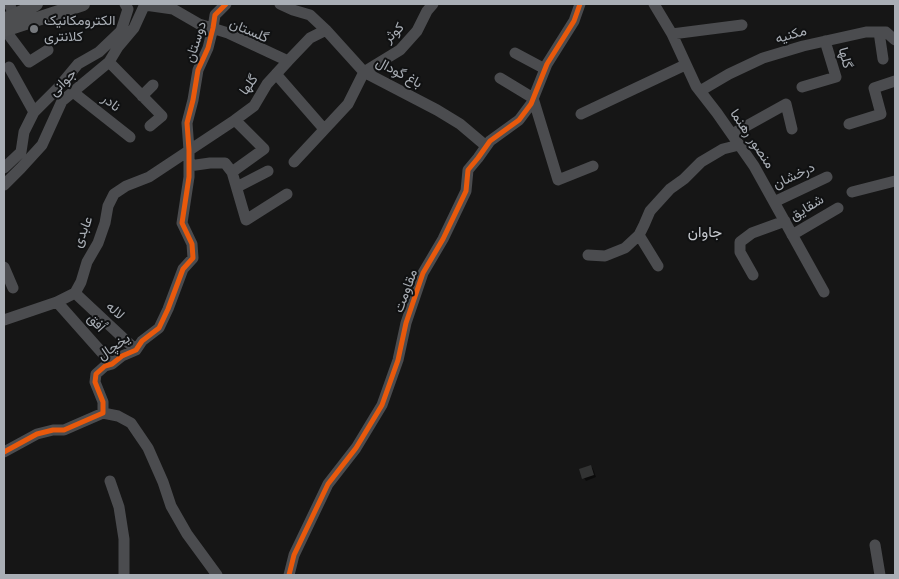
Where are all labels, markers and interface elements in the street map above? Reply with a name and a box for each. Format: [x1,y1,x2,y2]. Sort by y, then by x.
place label: الکترومکانیک کلانتری [44,13,115,46]
street label: گلستان [227,15,271,47]
street label: دوستان [181,19,211,65]
street label: کوثر [380,19,408,47]
marker: الکترومکانیک کلانتری [28,23,40,35]
street label: مکنیه [773,23,809,47]
street label: گلها [834,46,856,70]
street label: باغ گودال [373,54,425,92]
street label: جوانی [46,66,80,100]
street label: گلها [236,71,262,99]
street label: نادر [98,90,124,116]
street label: منصور رهنما [726,106,778,172]
street label: درخشان [770,159,818,193]
street label: شقایق [787,191,827,225]
street label: عابدی [69,214,97,250]
district label: جاوان [688,224,722,242]
street label: مقاومت [390,267,422,315]
street label: لاله [102,298,128,324]
street label: اُفق [83,310,109,336]
street label: یخچال [94,330,134,364]

